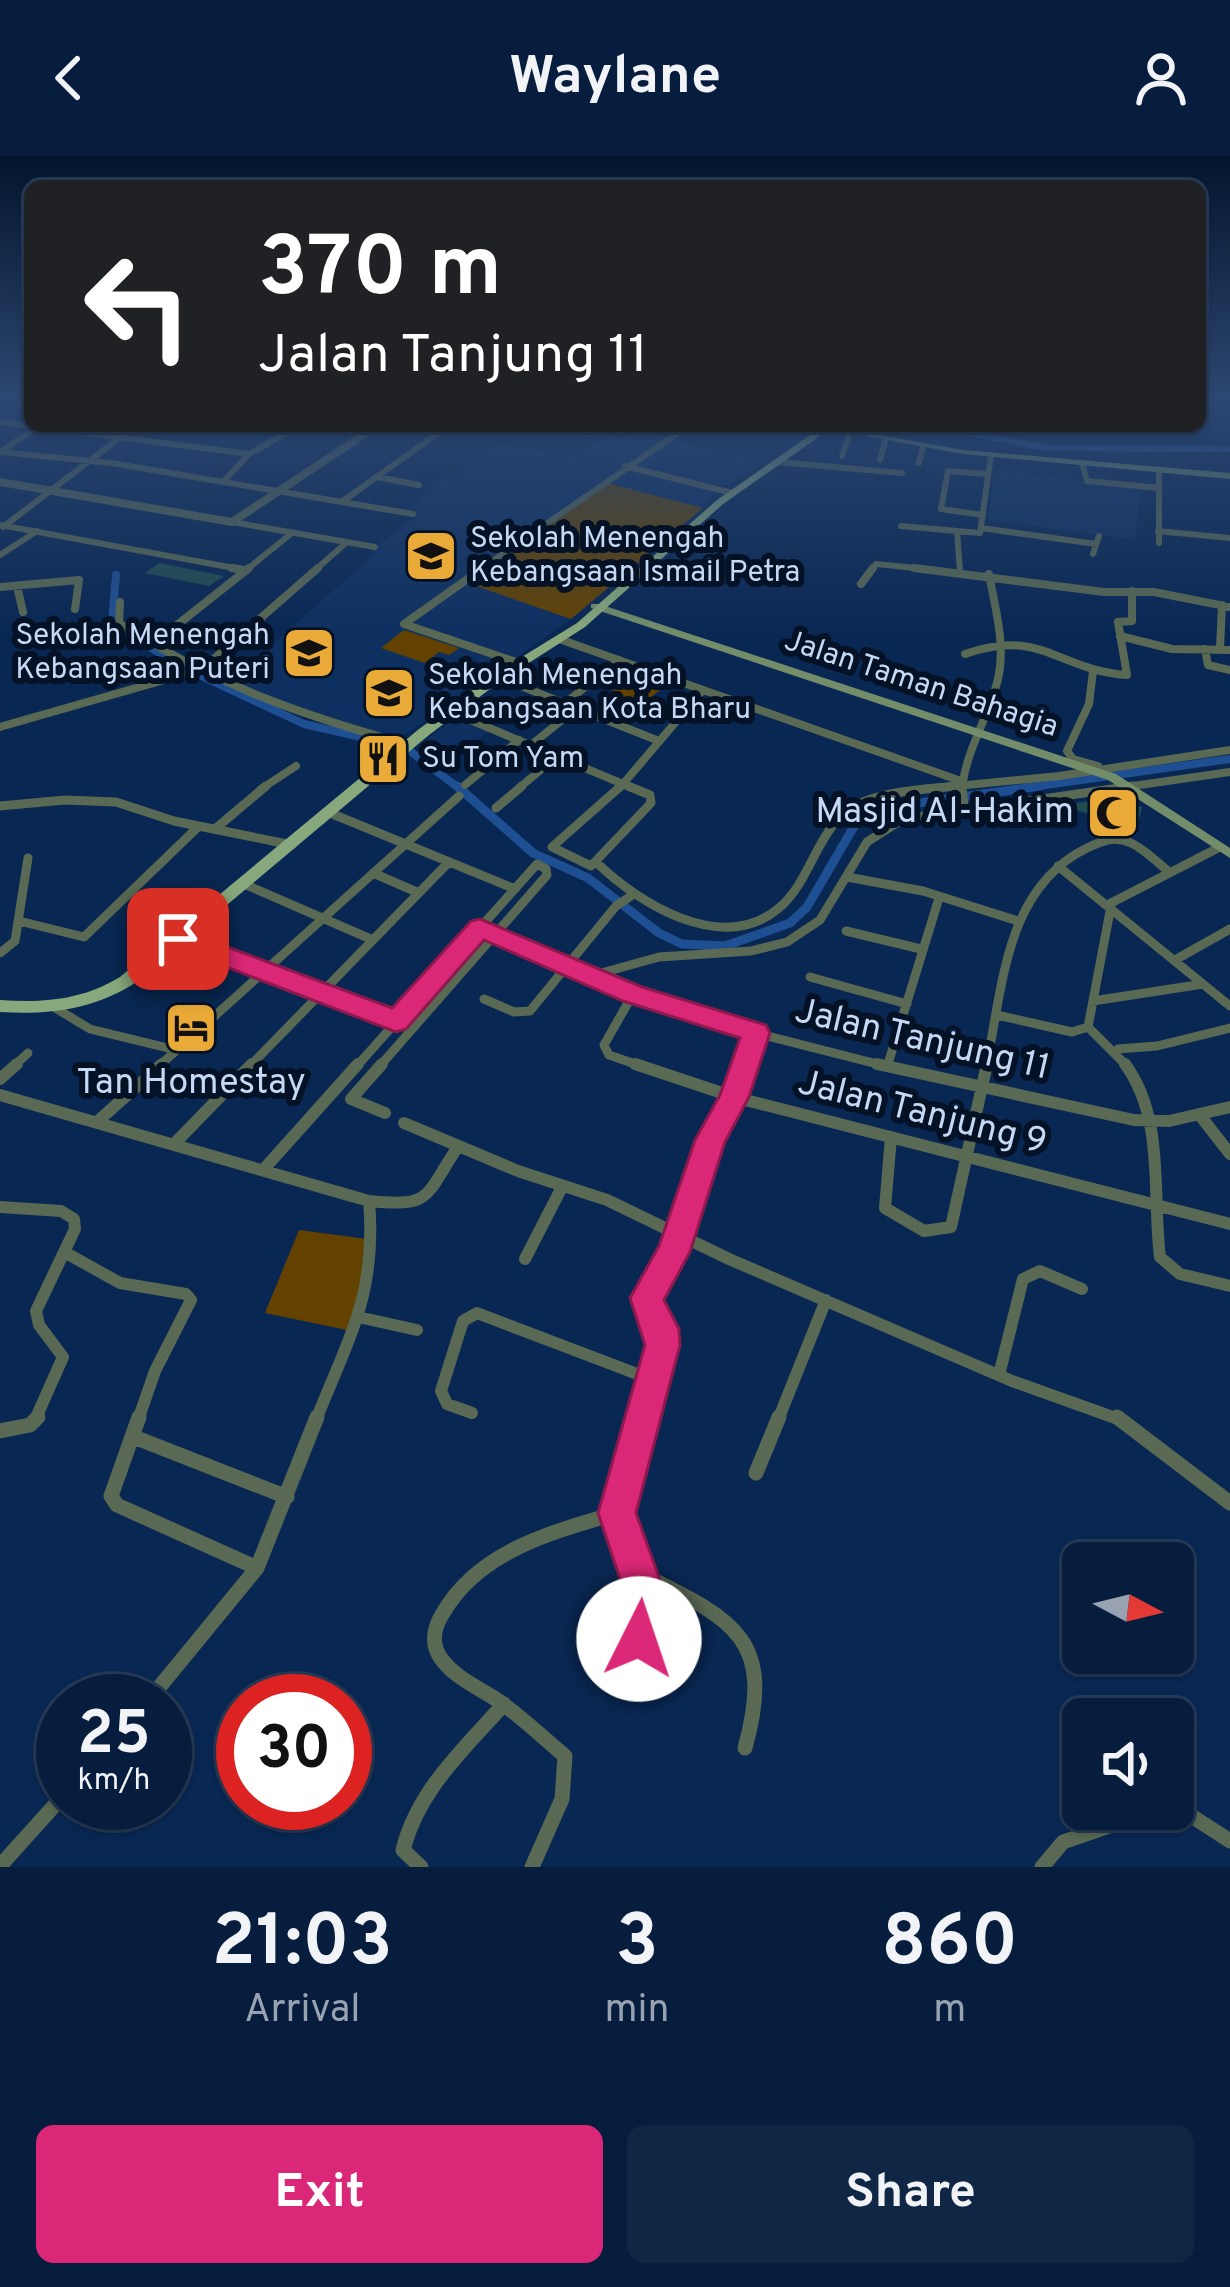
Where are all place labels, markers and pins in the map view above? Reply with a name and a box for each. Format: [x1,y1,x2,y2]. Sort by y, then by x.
place label: Sekolah Menengah Kebangsaan Ismail Petra [470,521,800,592]
school or university icon: Sekolah Menengah Kebangsaan Ismail Petra [403,528,459,584]
place label: Sekolah Menengah Kebangsaan Puteri [15,618,270,689]
school or university icon: Sekolah Menengah Kebangsaan Puteri [281,625,337,681]
place label: Sekolah Menengah Kebangsaan Kota Bharu [428,658,751,729]
school or university icon: Sekolah Menengah Kebangsaan Kota Bharu [361,665,417,721]
restaurant icon: Su Tom Yam [355,731,411,787]
place label: Su Tom Yam [422,741,584,778]
mosque icon: Masjid Al-Hakim [1085,785,1141,841]
place label: Masjid Al-Hakim [815,790,1074,836]
pin [127,888,229,990]
hotel icon: Tan Homestay [163,1000,219,1056]
place label: Tan Homestay [76,1061,306,1107]

